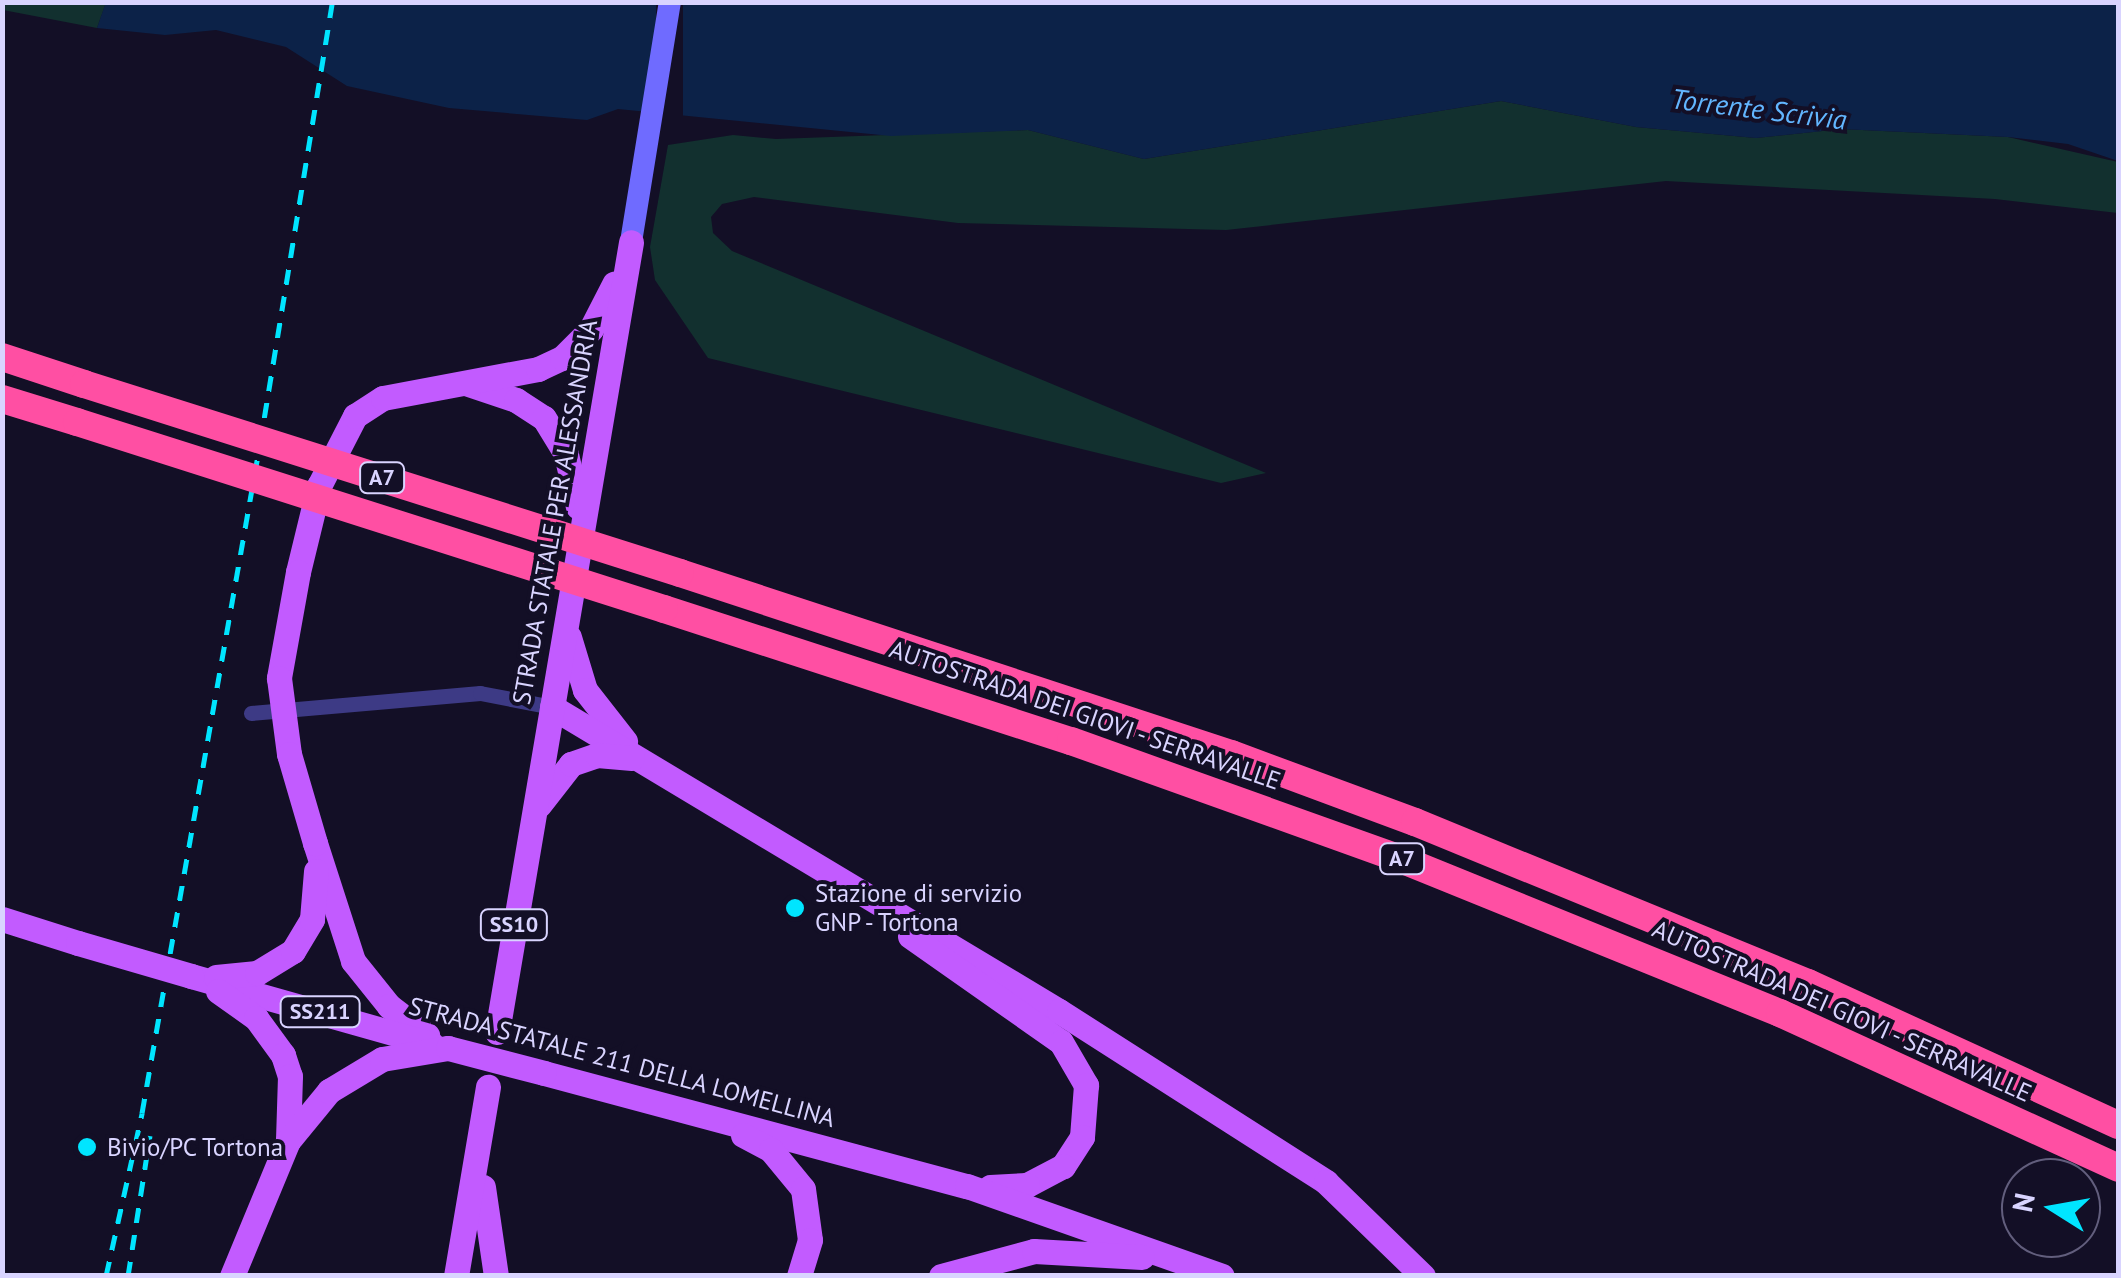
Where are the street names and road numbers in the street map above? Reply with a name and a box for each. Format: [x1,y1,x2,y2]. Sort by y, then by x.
street label: STRADA STATALE PER ALESSANDRIA [506,316,604,708]
road number: A7 [357,461,407,495]
street label: AUTOSTRADA DEI GIOVI - SERRAVALLE [883,633,1287,797]
road number: A7 [1377,842,1427,876]
road number: SS10 [479,908,549,942]
street label: AUTOSTRADA DEI GIOVI - SERRAVALLE [1646,913,2038,1109]
street label: STRADA STATALE 211 DELLA LOMELLINA [405,990,839,1134]
road number: SS211 [278,995,362,1029]

